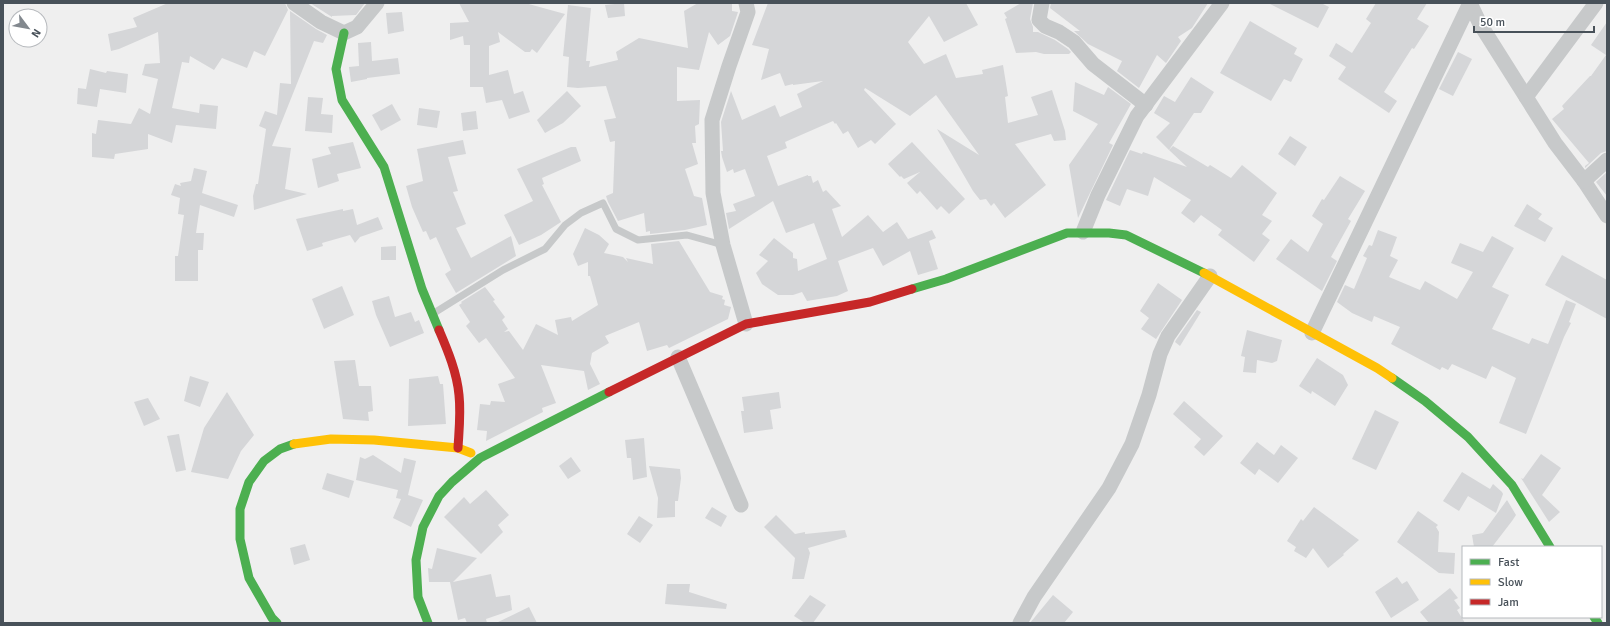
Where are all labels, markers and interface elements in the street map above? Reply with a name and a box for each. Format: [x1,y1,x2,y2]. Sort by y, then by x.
north arrow [8,8,48,48]
scale bar [1474,8,1594,34]
text: 50 m [1480,15,1505,30]
text: N [29,26,44,40]
legend [1462,546,1602,618]
text: Fast [1498,555,1519,570]
text: Slow [1498,575,1523,590]
text: Jam [1498,595,1519,610]

